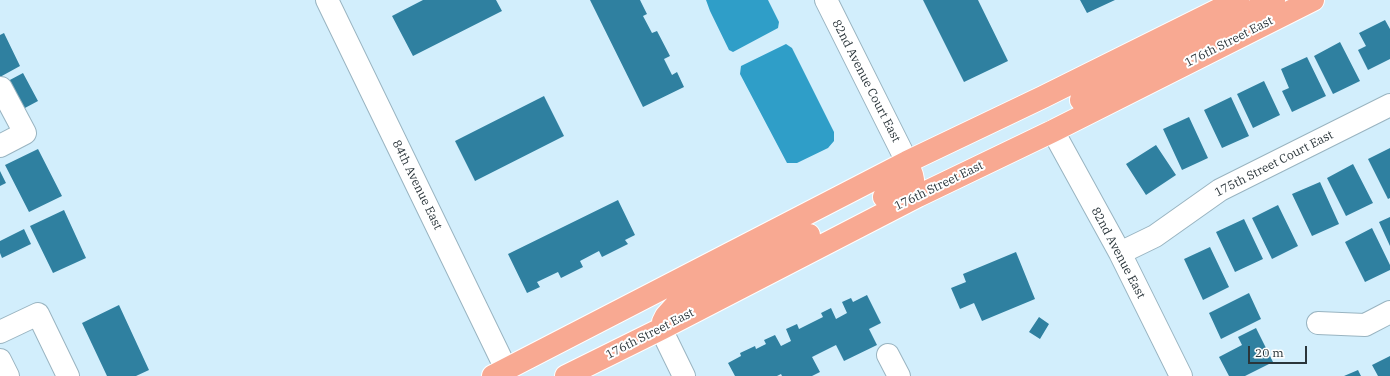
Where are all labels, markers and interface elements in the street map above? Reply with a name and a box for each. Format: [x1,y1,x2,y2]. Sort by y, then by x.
street label: 176th Street East [1183,14,1275,70]
street label: 82nd Avenue Court East [829,17,903,145]
street label: 175th Street Court East [1212,128,1336,200]
street label: 84th Avenue East [389,138,445,232]
street label: 176th Street East [892,158,986,214]
street label: 82nd Avenue East [1088,205,1148,301]
street label: 176th Street East [604,306,696,362]
scale bar [1250,338,1309,364]
text: 20 m [1255,345,1284,360]

